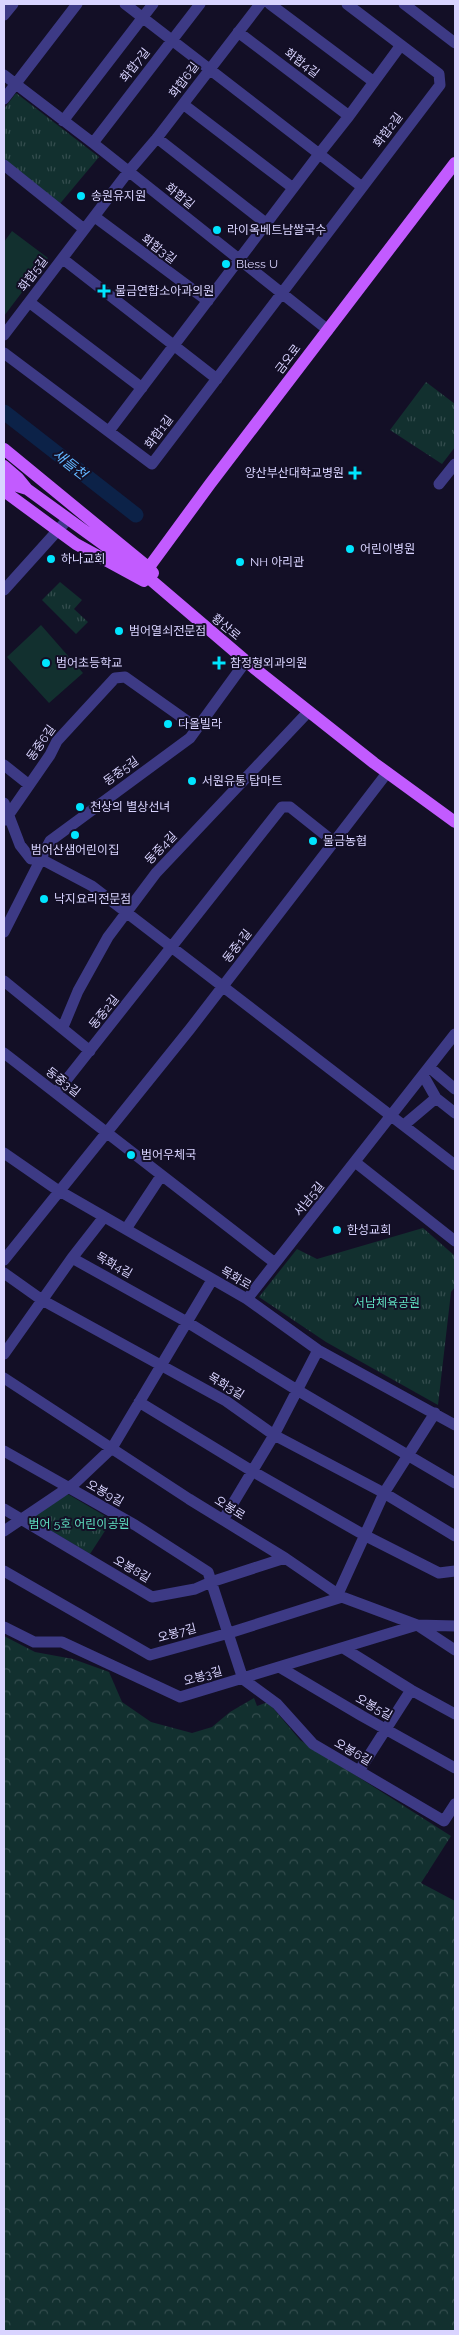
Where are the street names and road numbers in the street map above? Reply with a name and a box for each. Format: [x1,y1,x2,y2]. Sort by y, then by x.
street label: 화합7길 [117,45,153,85]
street label: 화합4길 [282,45,322,81]
street label: 화합6길 [166,60,202,100]
street label: 화합2길 [371,110,405,150]
street label: 화합길 [163,180,197,212]
street label: 화합3길 [139,232,179,266]
street label: 화합5길 [15,254,51,294]
street label: 금오로 [272,342,304,376]
street label: 화합1길 [142,413,176,451]
street label: 황산로 [209,611,243,643]
street label: 동중6길 [24,722,58,764]
street label: 동중5길 [101,754,141,788]
street label: 동중4길 [142,829,180,867]
street label: 동중1길 [220,927,254,965]
street label: 동중2길 [86,992,122,1032]
street label: 동중3길 [43,1064,83,1100]
street label: 서남5길 [291,1179,327,1219]
street label: 목화4길 [93,1249,135,1281]
street label: 목화로 [218,1264,254,1292]
street label: 목화3길 [205,1370,247,1402]
street label: 오봉9길 [84,1477,126,1509]
street label: 오봉로 [212,1493,248,1523]
street label: 오봉8길 [111,1553,153,1585]
street label: 오봉7길 [156,1621,198,1645]
street label: 오봉3길 [182,1664,224,1688]
street label: 오봉5길 [353,1691,395,1723]
street label: 오봉6길 [332,1736,374,1768]

